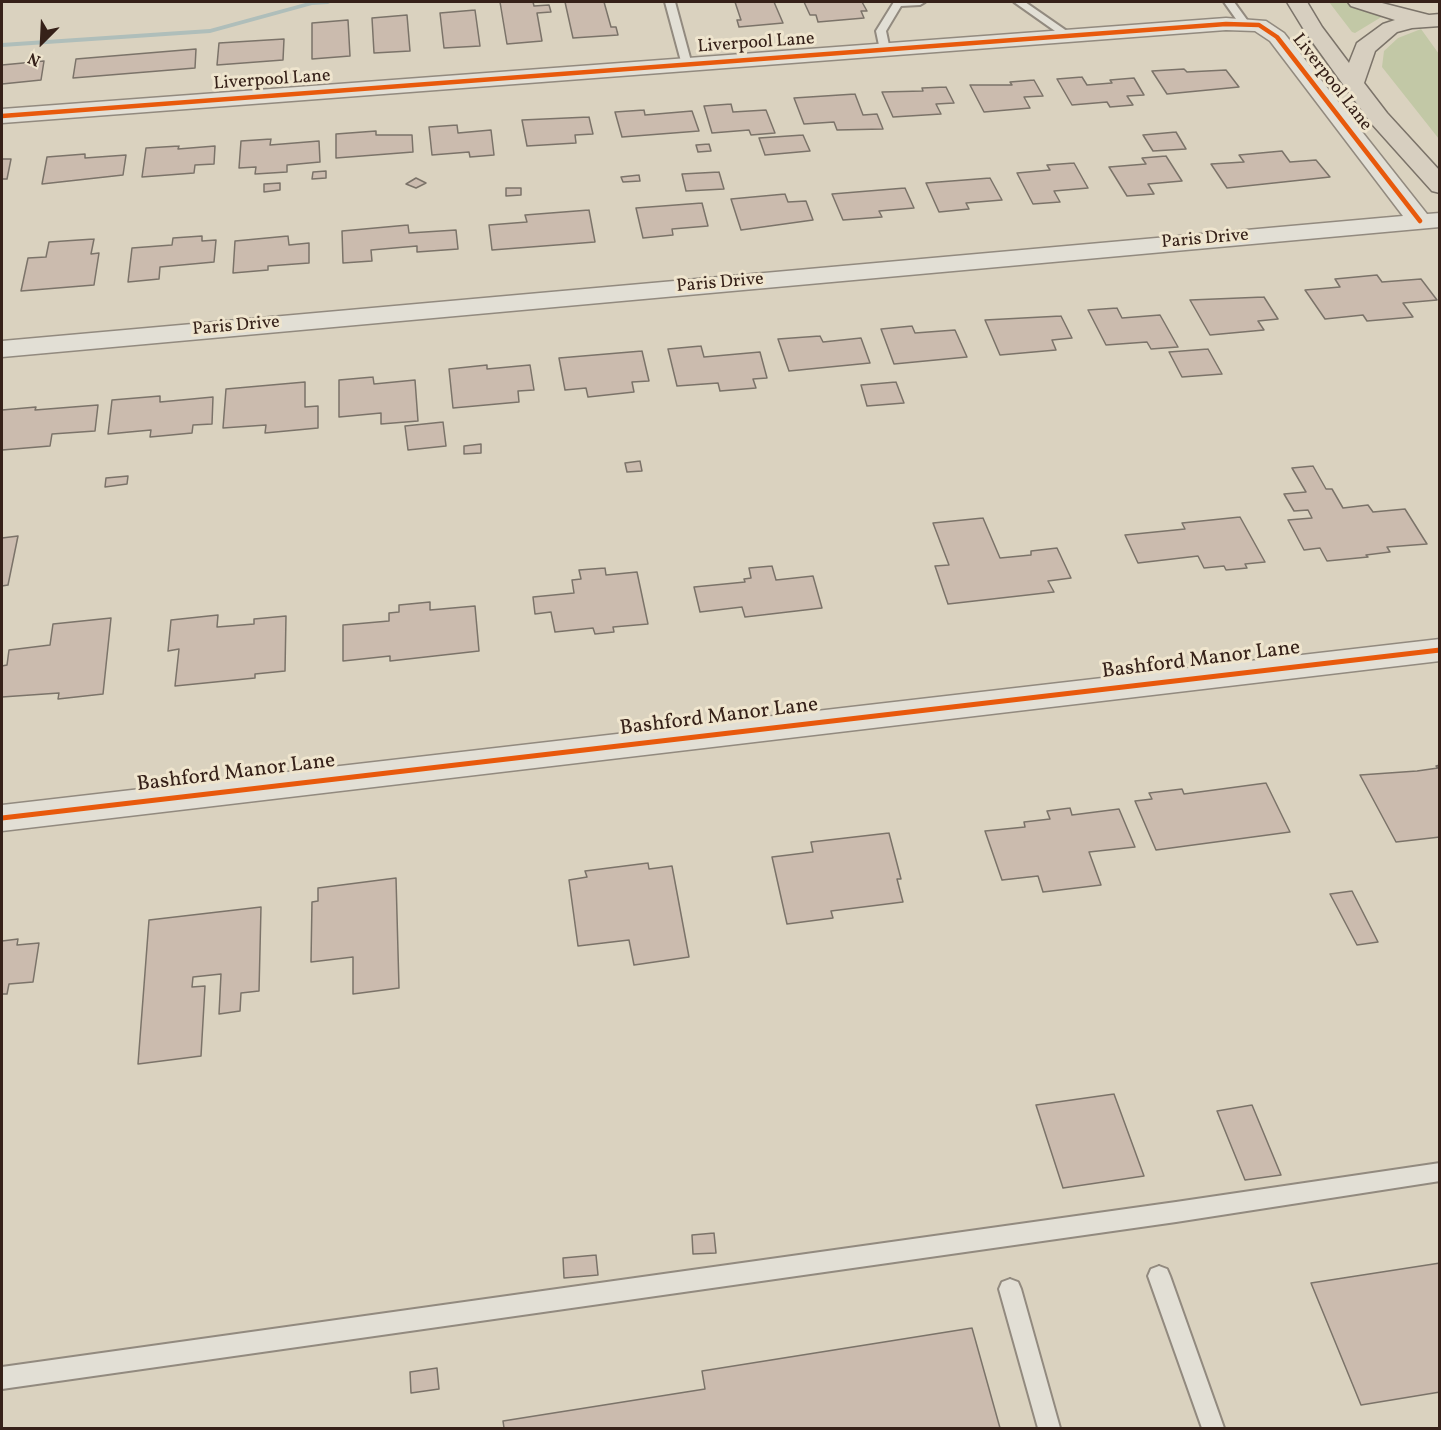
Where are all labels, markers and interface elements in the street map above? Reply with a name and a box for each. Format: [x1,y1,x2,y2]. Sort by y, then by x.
north arrow [12,12,72,72]
street label: Liverpool Lane [697,29,815,59]
street label: Liverpool Lane [1286,30,1376,136]
text: N [25,46,44,71]
street label: Liverpool Lane [213,66,331,96]
street label: Paris Drive [1160,225,1250,255]
street label: Paris Drive [675,269,765,299]
street label: Paris Drive [191,312,281,342]
street label: Bashford Manor Lane [1100,636,1302,686]
street label: Bashford Manor Lane [618,693,820,743]
street label: Bashford Manor Lane [135,749,337,799]

